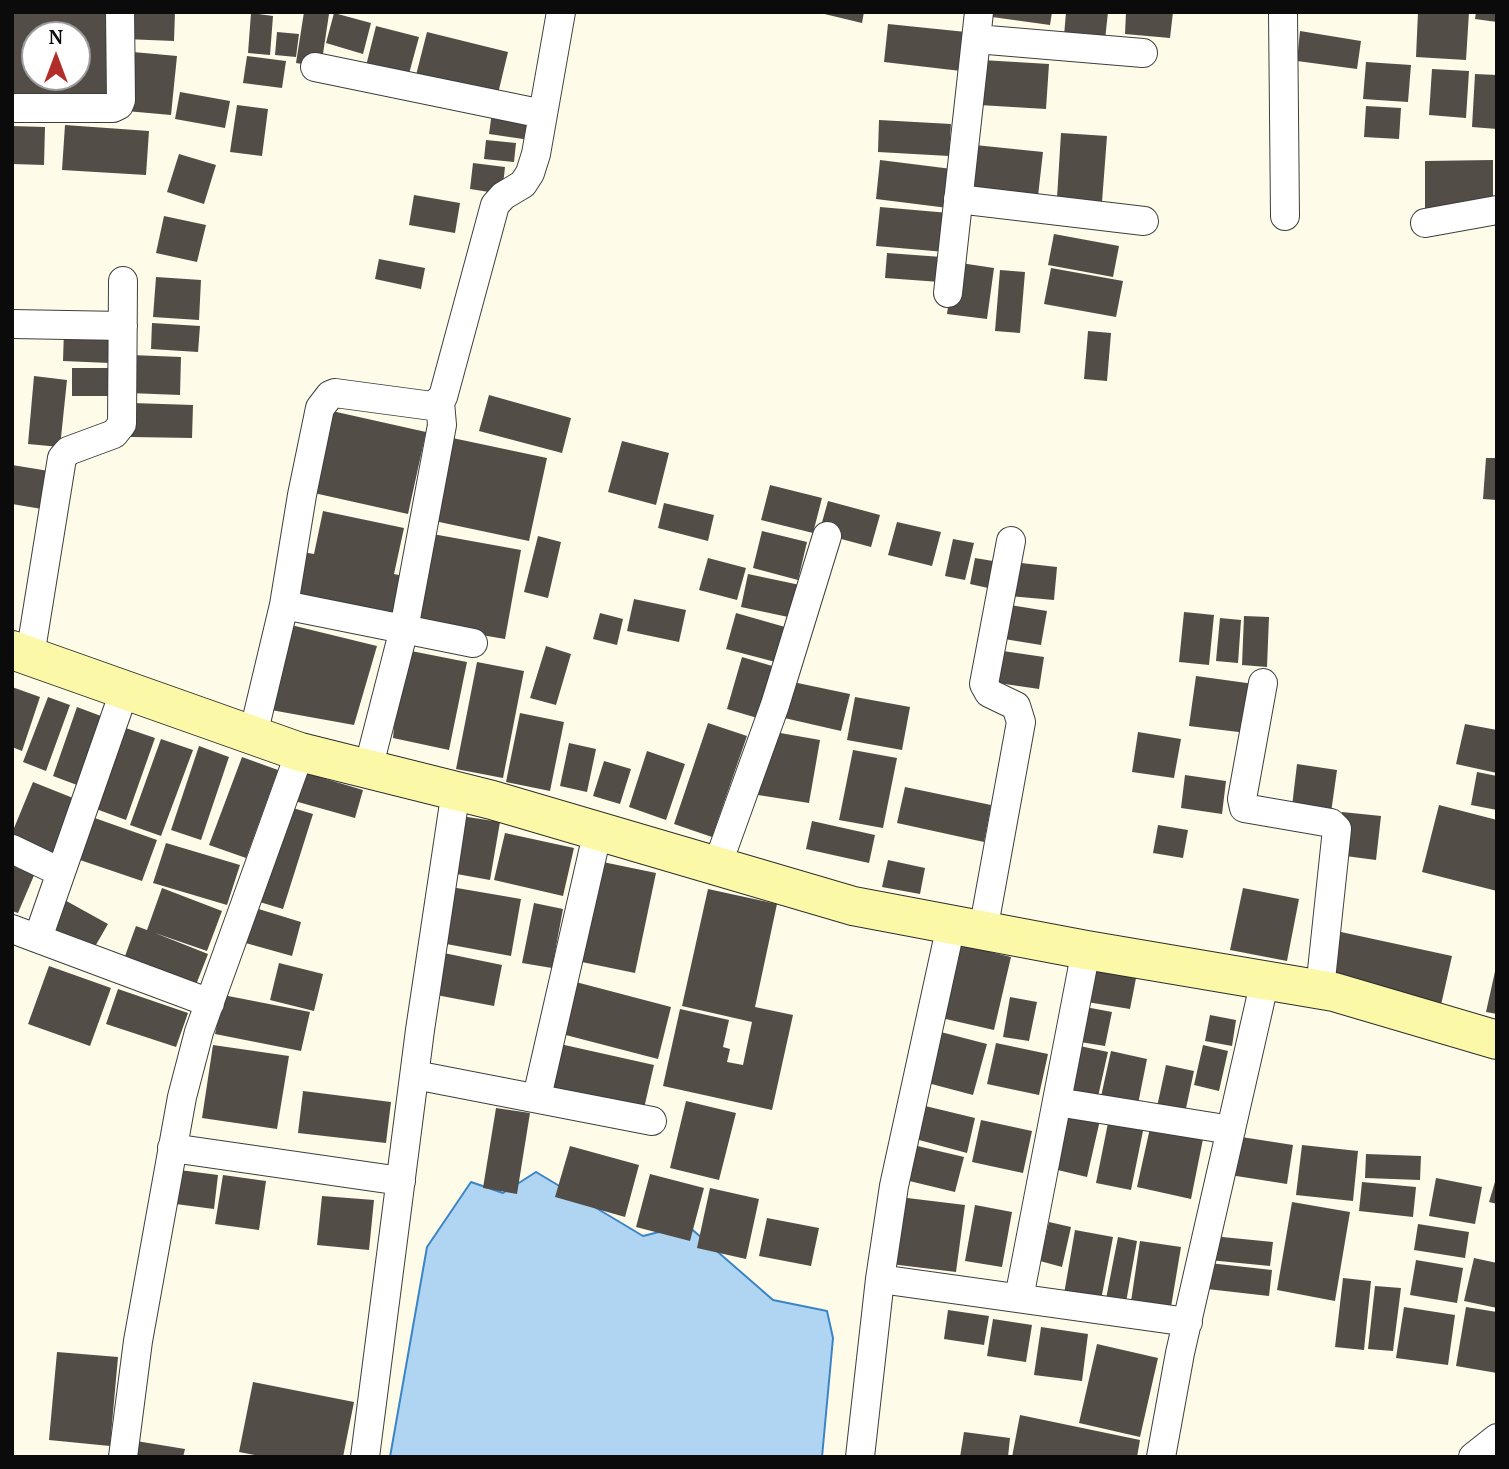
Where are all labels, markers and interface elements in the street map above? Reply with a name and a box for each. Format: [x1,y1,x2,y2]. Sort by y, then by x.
north arrow [21,21,91,91]
text: N [49,24,63,49]

